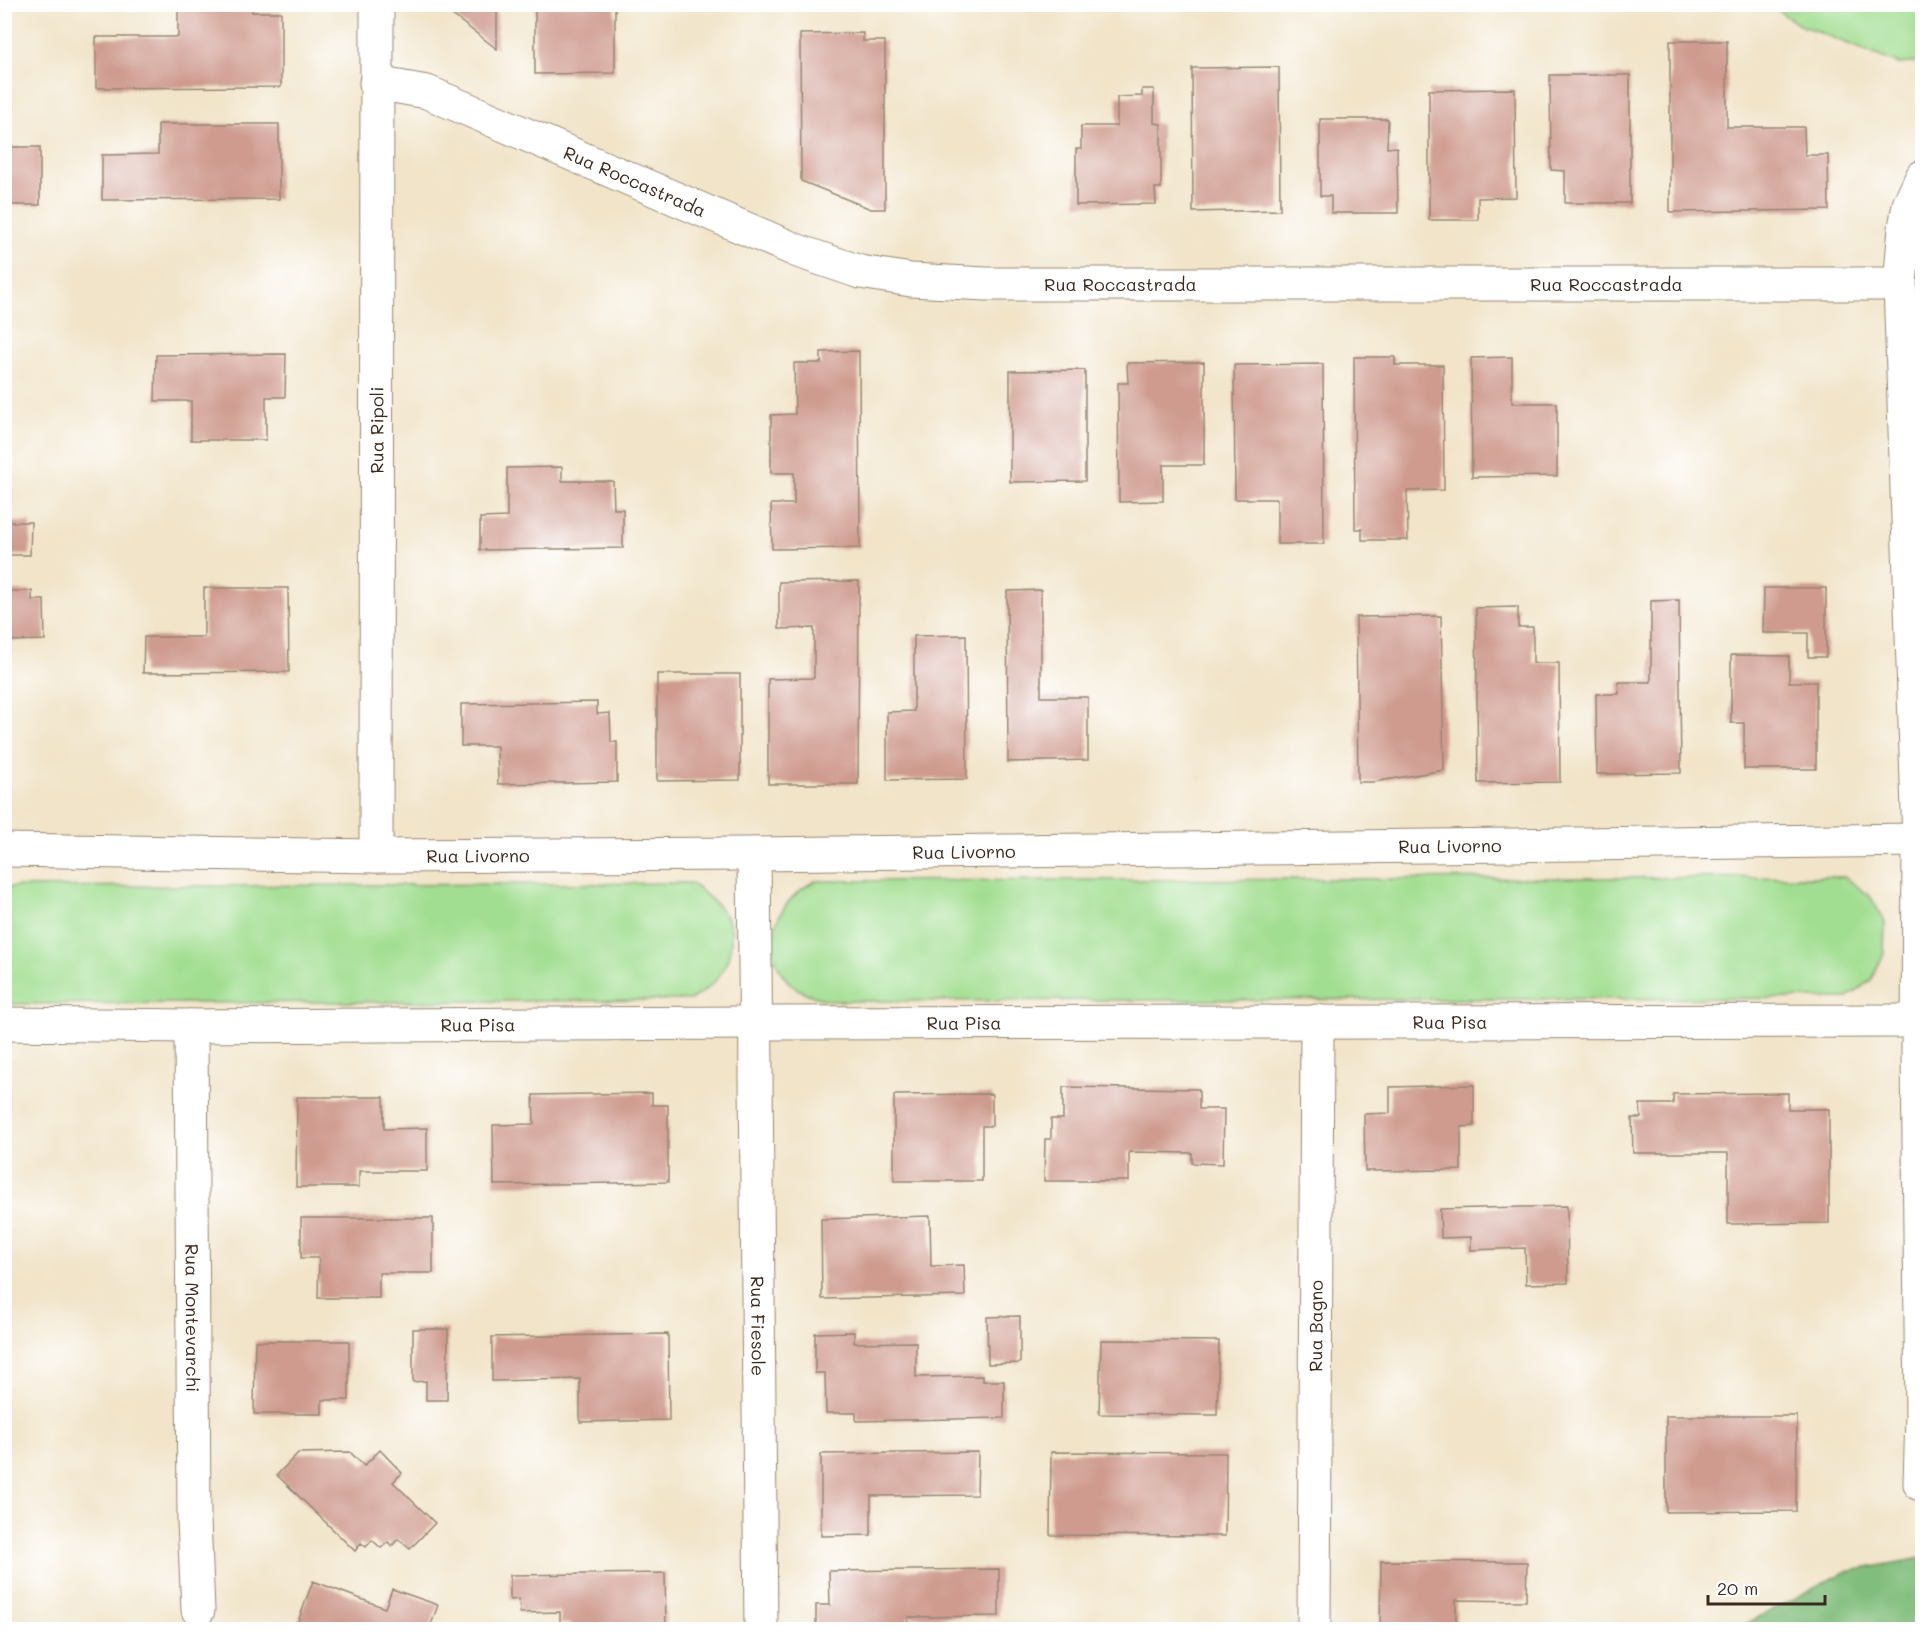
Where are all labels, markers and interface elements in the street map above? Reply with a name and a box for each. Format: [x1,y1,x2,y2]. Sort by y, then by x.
street label: Rua Roccastrada [560,140,710,222]
street label: Rua Roccastrada [1044,272,1197,296]
street label: Rua Roccastrada [1530,272,1683,296]
street label: Rua Ripoli [364,386,389,474]
street label: Rua Livorno [1398,833,1502,858]
street label: Rua Livorno [912,839,1016,864]
street label: Rua Livorno [426,843,530,868]
street label: Rua Pisa [1413,1010,1487,1034]
street label: Rua Pisa [927,1011,1001,1035]
street label: Rua Pisa [440,1012,515,1037]
street label: Rua Montevarchi [180,1244,205,1392]
street label: Rua Fiesole [746,1276,771,1376]
street label: Rua Bagno [1303,1280,1328,1372]
scale bar [1708,1568,1825,1606]
text: 20 m [1717,1576,1758,1600]

